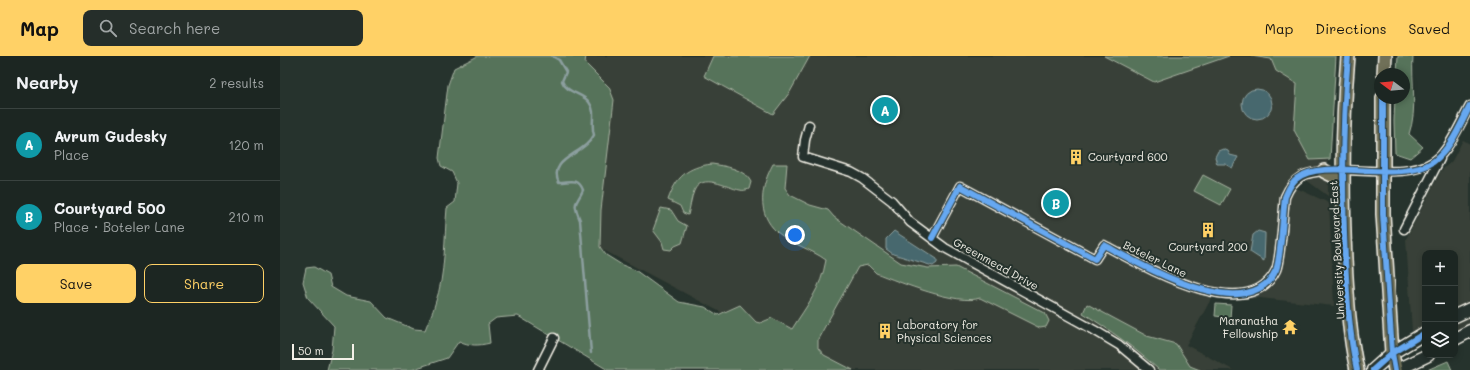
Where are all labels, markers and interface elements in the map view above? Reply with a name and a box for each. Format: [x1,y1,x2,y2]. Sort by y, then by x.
search box [83,10,363,46]
text: Map [20,16,59,41]
icon: search [97,17,119,39]
text: Search here [129,18,220,38]
text: Map [1265,19,1293,38]
text: Directions [1315,19,1386,38]
text: Saved [1408,19,1450,38]
north arrow [1374,68,1410,104]
text: Nearby [16,71,78,93]
text: 2 results [209,74,264,91]
pin: A [872,95,898,125]
text: Avrum Gudesky [54,126,167,146]
text: A [24,136,34,153]
text: 120 m [228,136,264,153]
text: Place [54,146,89,163]
building icon: Courtyard 600 [1067,148,1085,166]
place label: Courtyard 600 [1088,149,1168,164]
street label: University Boulevard East [1325,180,1348,320]
pin: B [1043,188,1069,218]
text: Courtyard 500 [54,198,165,218]
text: B [25,208,33,225]
text: 210 m [228,208,264,225]
text: Place · Boteler Lane [54,218,185,235]
building icon: Courtyard 200 [1199,221,1217,239]
your location [785,225,805,245]
street label: Greenmead Drive [951,234,1042,293]
street label: Boteler Lane [1121,237,1190,281]
place label: Courtyard 200 [1168,239,1248,254]
map controls [1422,250,1458,358]
button: + [1422,250,1458,286]
button: Save [16,264,136,303]
button: Share [144,264,264,303]
button: − [1422,286,1458,322]
place label: Maranatha Fellowship [1219,313,1278,341]
place label: Laboratory for Physical Sciences [897,317,992,345]
temple icon: Maranatha Fellowship [1281,318,1299,336]
building icon: Laboratory for Physical Sciences [876,322,894,340]
button: layers [1422,322,1458,358]
scale bar [292,342,354,361]
text: 50 m [298,343,324,358]

